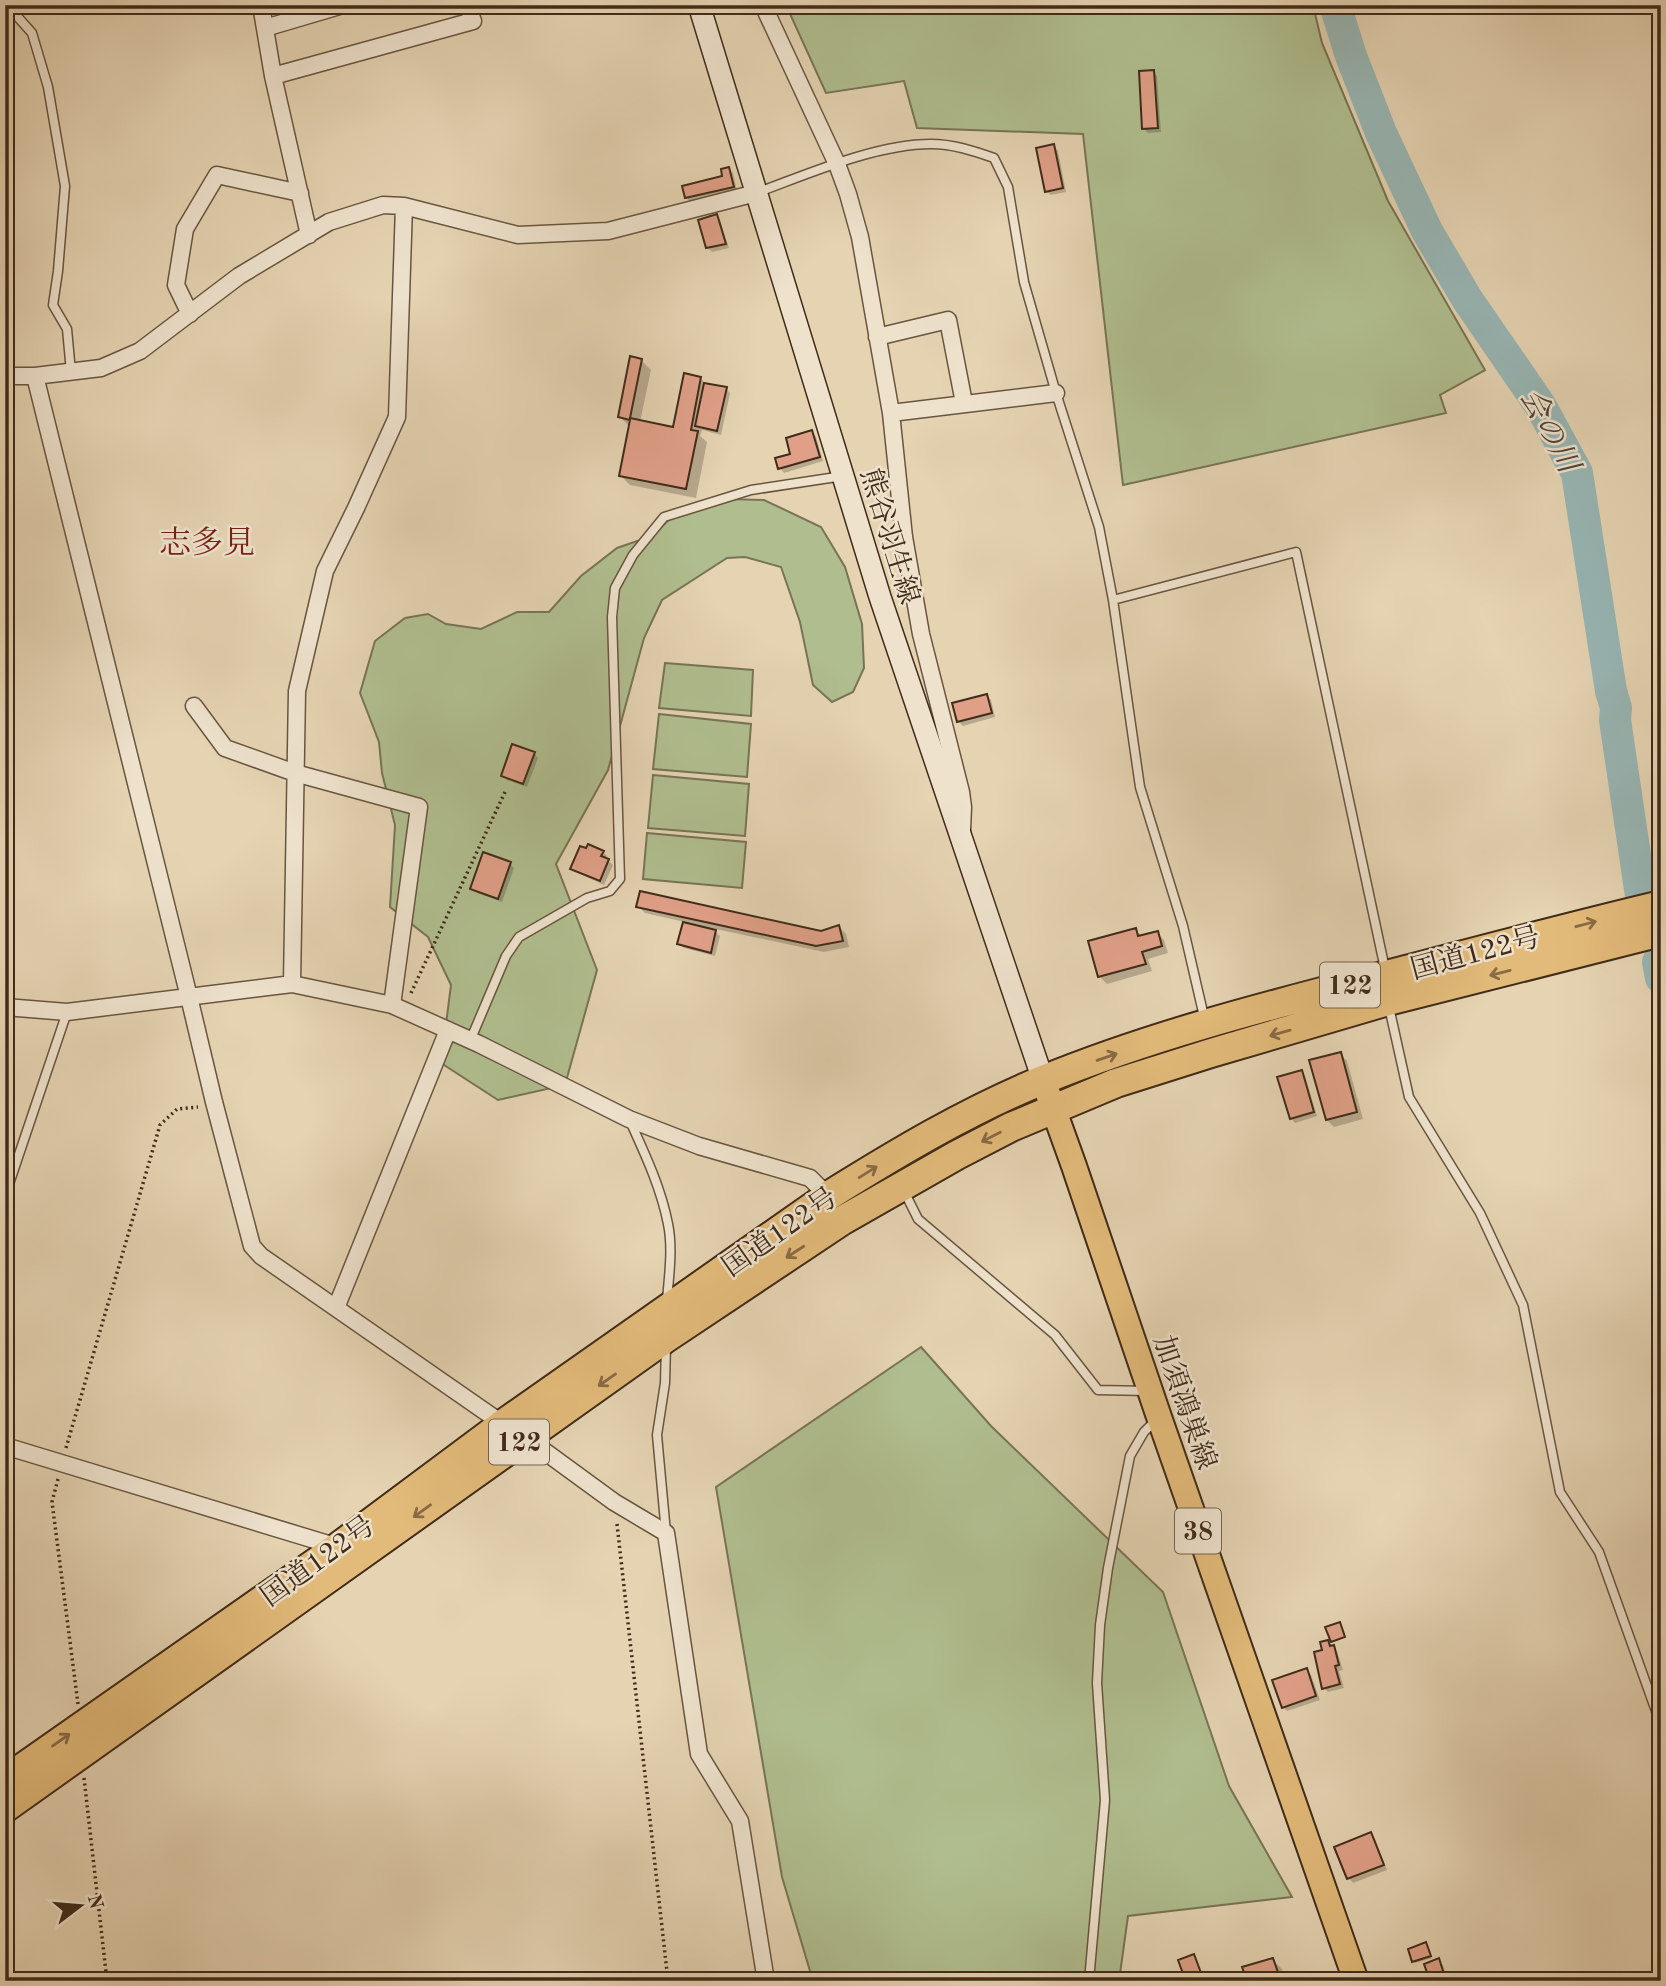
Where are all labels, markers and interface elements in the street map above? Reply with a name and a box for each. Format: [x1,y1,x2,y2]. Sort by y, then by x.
water label: 会の川 [1514,383,1587,480]
street label: 熊谷羽生線 [854,465,925,608]
district label: 志多見 [159,526,255,561]
one-way arrow [1574,917,1597,930]
street label: 国道122号 [1407,921,1544,986]
road number: 122 [1320,962,1380,1008]
one-way arrow [1489,967,1511,980]
one-way arrow [1269,1027,1291,1040]
one-way arrow [1096,1050,1118,1062]
one-way arrow [982,1130,1002,1144]
one-way arrow [857,1164,877,1178]
street label: 国道122号 [717,1181,843,1283]
one-way arrow [786,1244,805,1259]
street label: 加須鴻巣線 [1147,1331,1222,1474]
one-way arrow [598,1373,617,1387]
road number: 122 [489,1420,549,1464]
one-way arrow [413,1504,432,1519]
road number: 38 [1175,1508,1221,1554]
street label: 国道122号 [255,1510,381,1613]
one-way arrow [51,1733,70,1747]
north arrow [46,1870,116,1940]
text: N [83,1892,105,1912]

